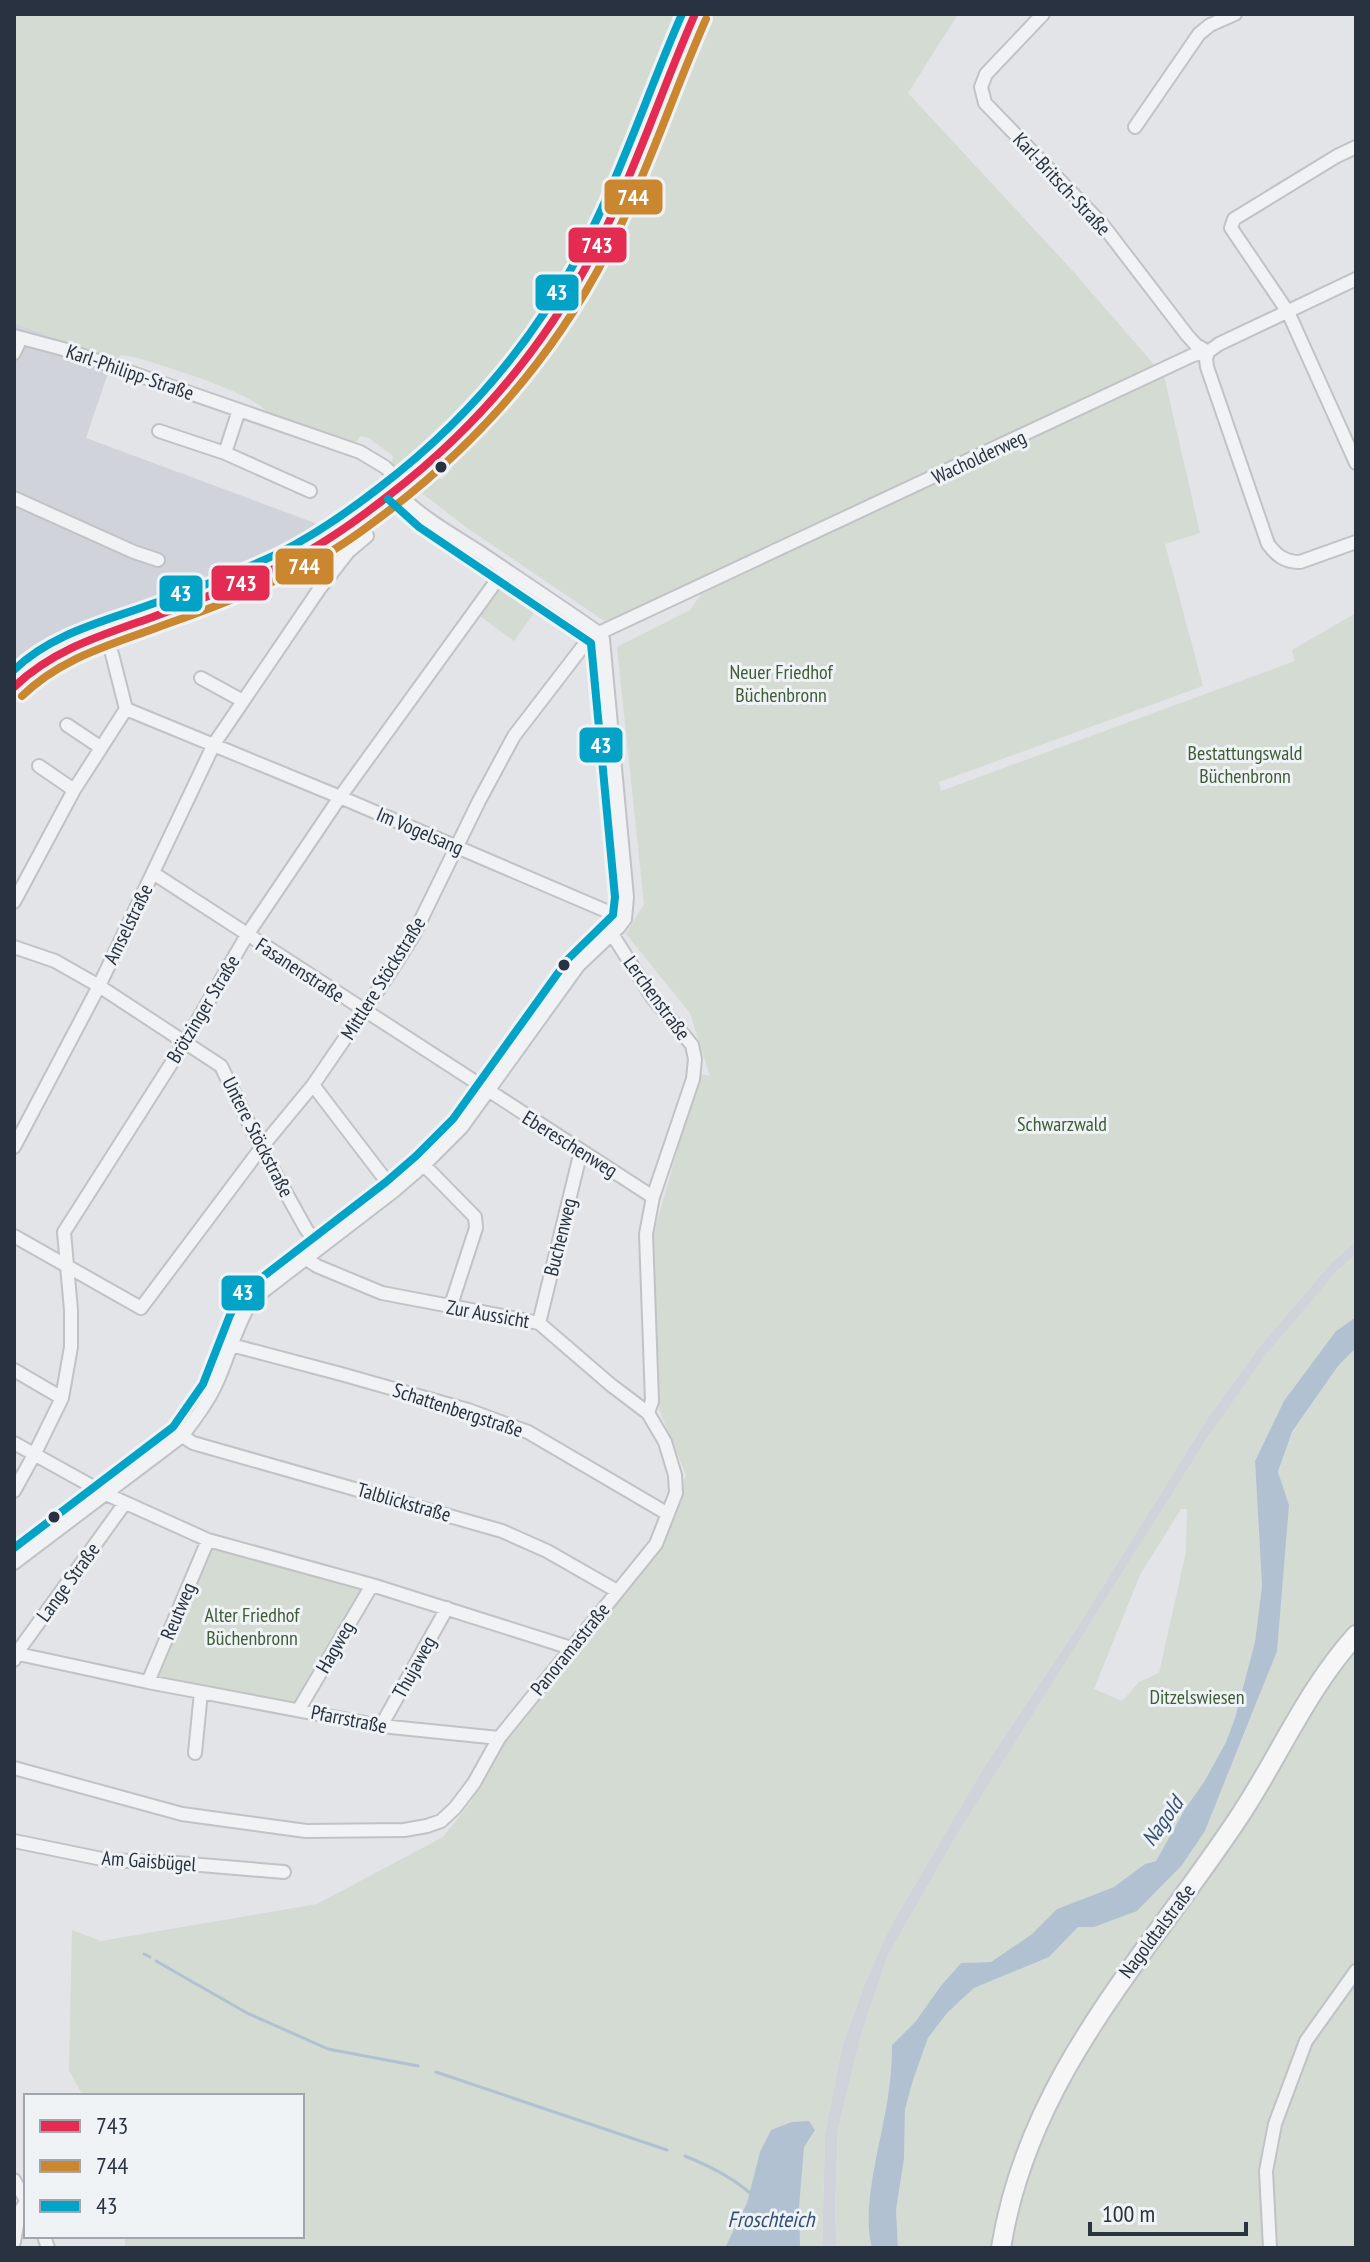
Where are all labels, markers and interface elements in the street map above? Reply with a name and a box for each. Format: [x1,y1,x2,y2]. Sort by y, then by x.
street label: Karl-Britsch-Straße [1007,127,1117,241]
line badge: 744 [603,178,664,216]
text: 744 [617,183,649,211]
line badge: 743 [567,226,628,264]
text: 743 [581,231,613,259]
line badge: 43 [534,273,580,312]
text: 43 [546,278,568,306]
street label: Karl-Philipp-Straße [63,338,197,406]
street label: Wacholderweg [928,424,1030,490]
unlabelled marker [433,459,449,475]
line badge: 744 [274,547,335,586]
text: 744 [288,552,320,580]
line badge: 743 [210,564,271,602]
text: 743 [225,569,257,597]
line badge: 43 [158,574,204,613]
text: 43 [170,579,192,607]
park label: Neuer Friedhof Büchenbronn [729,659,833,708]
line badge: 43 [578,726,624,764]
text: 43 [590,731,612,759]
park label: Bestattungswald Büchenbronn [1188,740,1302,789]
street label: Im Vogelsang [373,801,467,861]
street label: Amselstraße [97,880,159,968]
street label: Mittlere Stöckstraße [335,912,431,1044]
street label: Fasanenstraße [251,932,349,1008]
street label: Brötzinger Straße [161,950,245,1068]
street label: Lerchenstraße [618,951,696,1045]
unlabelled marker [556,957,572,973]
street label: Untere Stöckstraße [216,1072,300,1202]
street label: Ebereschenweg [518,1105,622,1183]
park label: Schwarzwald [1017,1111,1107,1137]
street label: Buchenweg [538,1195,582,1279]
line badge: 43 [220,1274,266,1312]
text: 43 [232,1278,254,1306]
street label: Zur Aussicht [445,1294,532,1334]
street label: Schattenbergstraße [390,1377,526,1443]
street label: Talblickstraße [354,1476,454,1528]
unlabelled marker [46,1509,62,1525]
street label: Lange Straße [31,1537,105,1627]
street label: Reutweg [154,1578,202,1644]
street label: Panoramastraße [525,1597,615,1701]
park label: Alter Friedhof Büchenbronn [205,1602,300,1651]
street label: Hagweg [310,1616,360,1678]
street label: Thujaweg [386,1631,442,1703]
park label: Ditzelswiesen [1149,1684,1245,1710]
street label: Pfarrstraße [309,1699,389,1739]
water label: Nagold [1135,1788,1191,1851]
street label: Am Gaisbügel [101,1845,197,1877]
street label: Nagoldtalstraße [1113,1879,1201,1983]
legend [24,2094,304,2238]
text: 743 [96,2110,128,2141]
text: 744 [96,2150,129,2181]
scale bar [1090,2186,1246,2236]
text: 43 [96,2190,118,2221]
text: 100 m [1102,2198,1155,2229]
water label: Froschteich [728,2205,816,2233]

